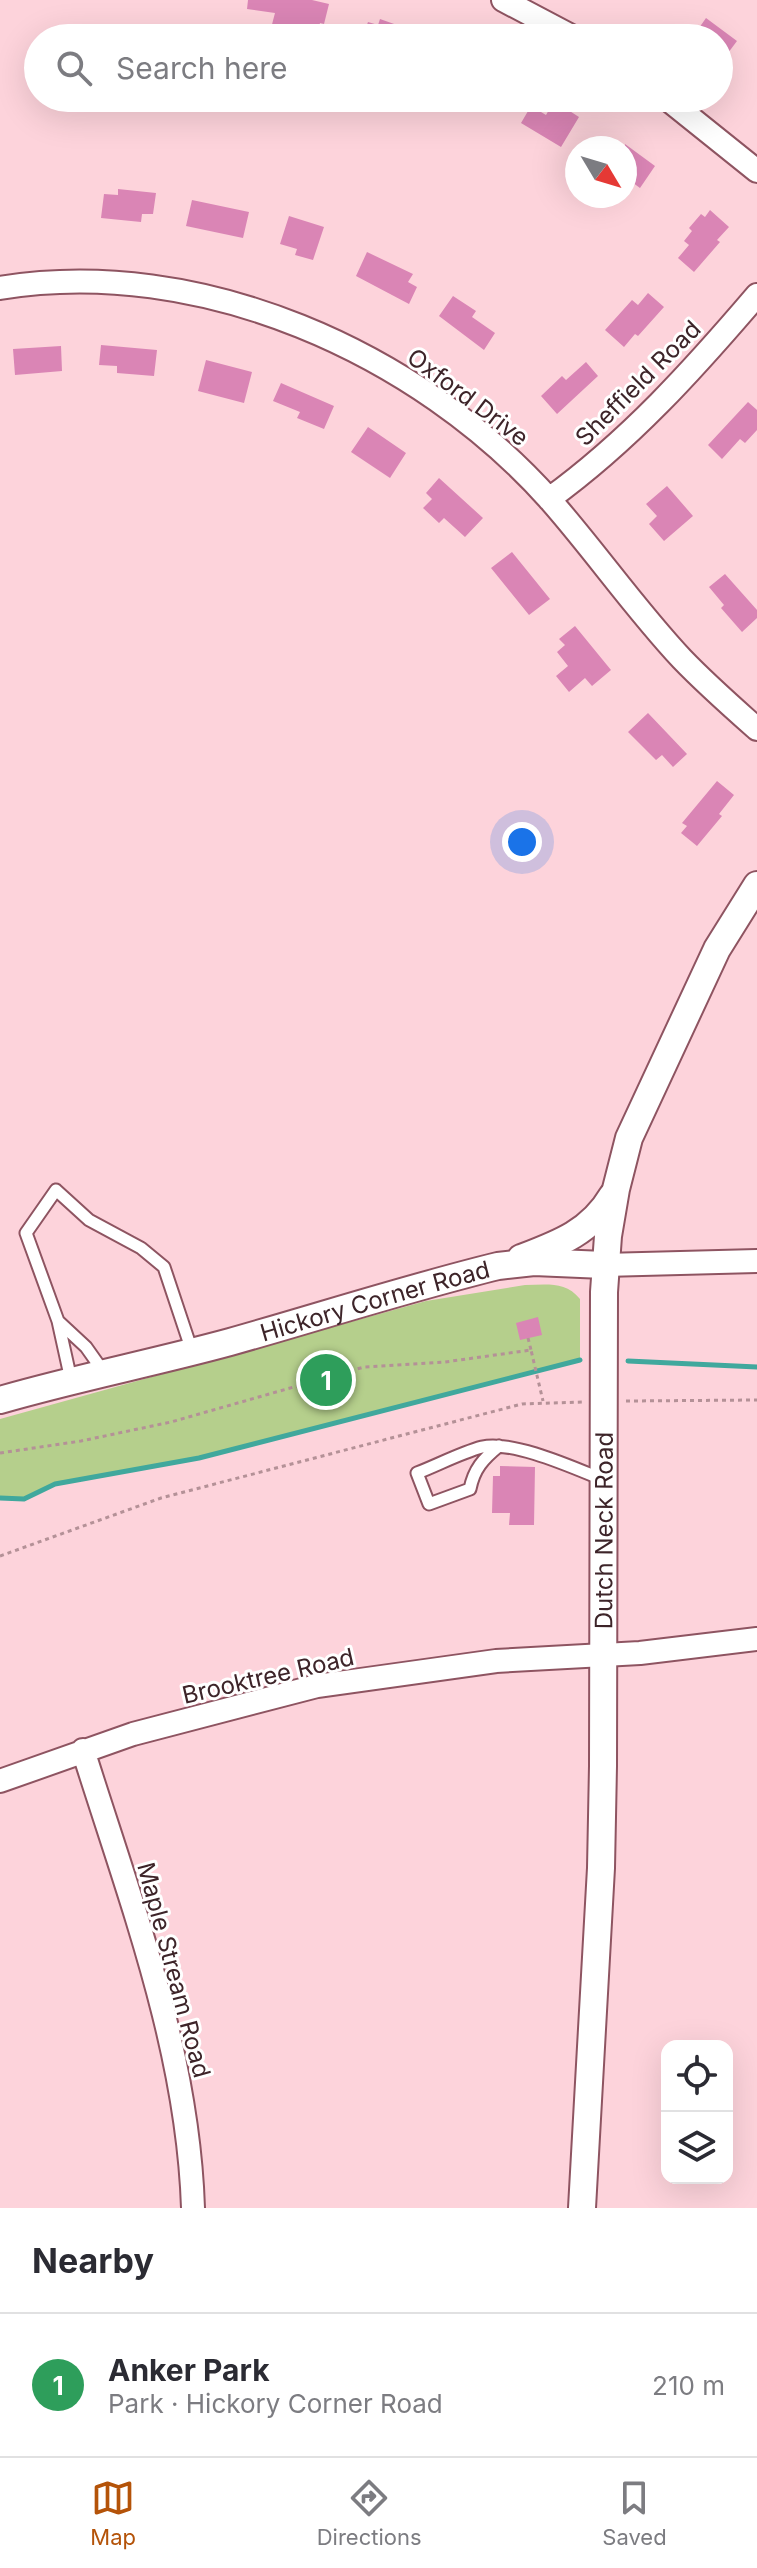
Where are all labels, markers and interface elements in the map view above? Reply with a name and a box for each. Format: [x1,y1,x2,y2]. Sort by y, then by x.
search box [24,24,733,112]
icon: search [52,46,96,90]
text: Search here [116,50,288,86]
north arrow [565,136,637,208]
street label: Sheffield Road [569,314,707,452]
street label: Oxford Drive [402,342,534,452]
your location [502,822,542,862]
street label: Hickory Corner Road [257,1254,493,1347]
pin: 1 [300,1350,352,1410]
street label: Dutch Neck Road [589,1432,618,1629]
street label: Brooktree Road [179,1642,357,1710]
street label: Maple Stream Road [131,1859,217,2081]
map controls [661,2040,733,2184]
button: locate [661,2040,733,2112]
button: layers [661,2112,733,2184]
text: Nearby [32,2240,154,2281]
text: Anker Park [108,2352,270,2388]
text: 1 [52,2370,64,2401]
text: 210 m [652,2370,725,2401]
text: Park · Hickory Corner Road [108,2388,443,2419]
tab: Map [90,2476,136,2550]
tab: Directions [317,2476,422,2550]
tab: Saved [602,2476,667,2550]

